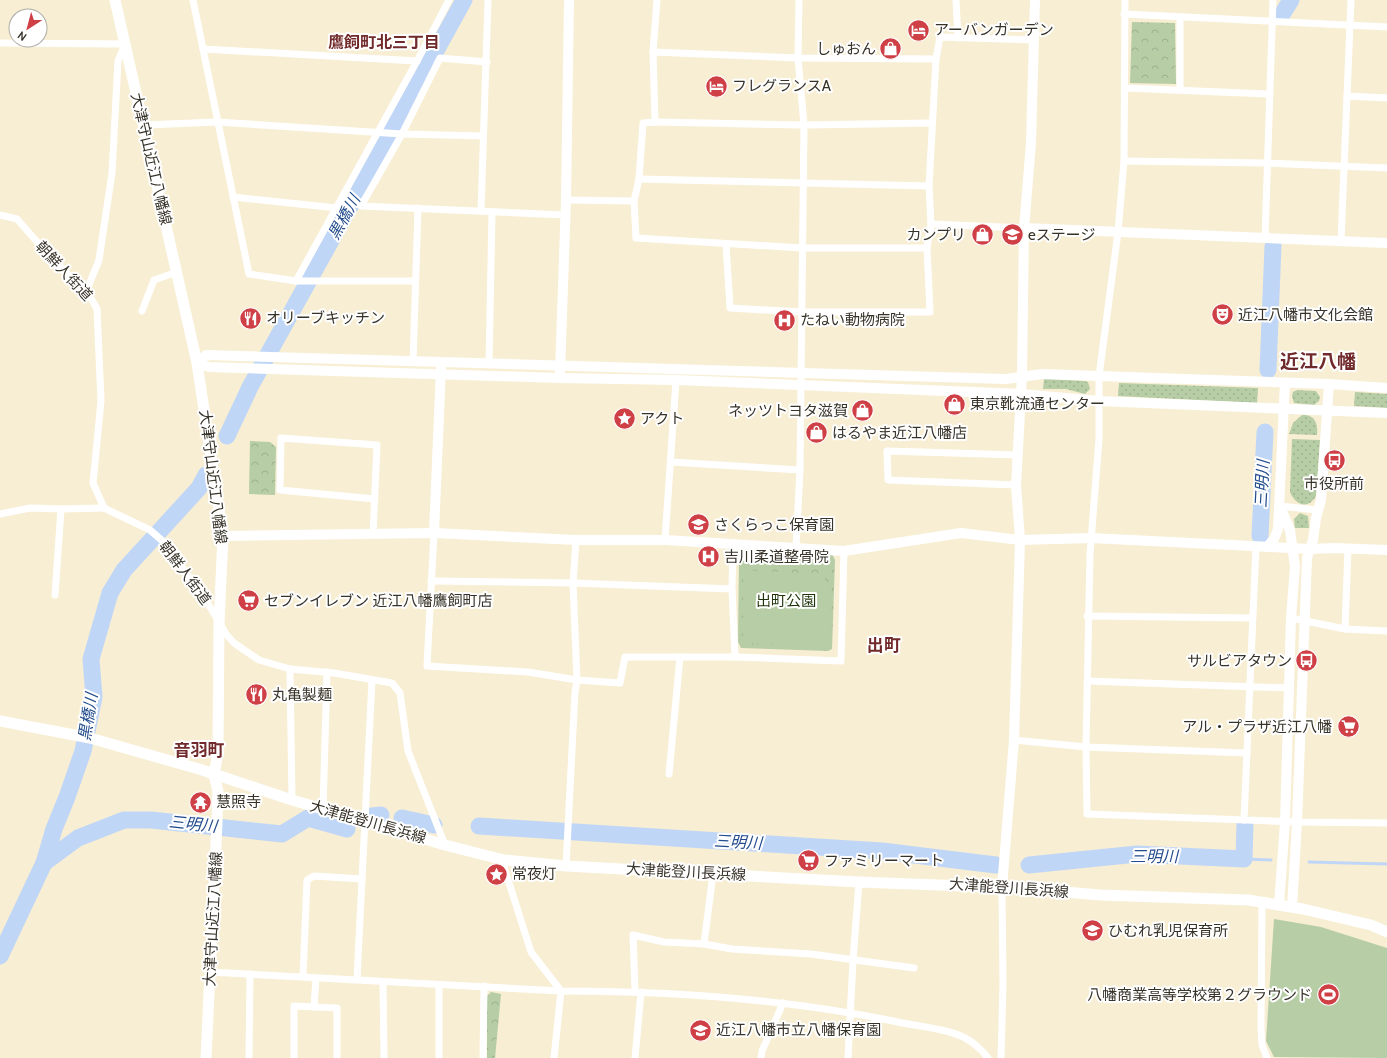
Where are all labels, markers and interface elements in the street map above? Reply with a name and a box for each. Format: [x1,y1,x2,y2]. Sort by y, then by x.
north arrow [8,8,48,48]
hotel icon: アーバンガーデン [906,17,932,43]
place label: アーバンガーデン [934,21,1054,39]
text: N [15,28,29,44]
district label: 鷹飼町北三丁目 [328,33,440,52]
shop icon: しゅおん [878,36,904,62]
place label: しゅおん [816,40,876,58]
hotel icon: フレグランスA [704,73,730,99]
place label: フレグランスA [732,77,832,95]
street label: 大津守山近江八幡線 [127,91,175,227]
water label: 黒橋川 [324,190,365,243]
shop icon: カンプリ [969,222,995,248]
school or university icon: eステージ [999,222,1025,248]
place label: カンプリ [906,226,966,244]
place label: eステージ [1028,226,1095,244]
street label: 朝鮮人街道 [32,237,96,305]
theatre icon: 近江八幡市文化会館 [1209,302,1235,328]
restaurant icon: オリーブキッチン [237,305,263,331]
place label: 近江八幡市文化会館 [1238,306,1373,324]
hospital icon: たねい動物病院 [771,307,797,333]
place label: オリーブキッチン [266,309,385,327]
place label: たねい動物病院 [800,311,905,329]
district label: 近江八幡 [1280,350,1356,373]
shop icon: 東京靴流通センター [942,391,968,417]
place label: 東京靴流通センター [970,395,1105,413]
shop icon: ネッツトヨタ滋賀 [850,398,876,424]
place label: ネッツトヨタ滋賀 [728,402,848,420]
place icon: アクト [612,406,638,432]
street label: 大津守山近江八幡線 [196,409,230,545]
place label: アクト [640,410,684,428]
shop icon: はるやま近江八幡店 [803,420,829,446]
place label: はるやま近江八幡店 [832,424,967,442]
bus stop icon: 市役所前 [1321,448,1347,474]
water label: 三明川 [1251,458,1273,508]
place label: 市役所前 [1304,475,1364,493]
school or university icon: さくらっこ保育園 [685,512,711,538]
place label: さくらっこ保育園 [714,516,834,534]
street label: 朝鮮人街道 [155,538,215,608]
hospital icon: 吉川柔道整骨院 [696,544,722,570]
place label: 吉川柔道整骨院 [724,548,829,566]
supermarket icon: セブンイレブン 近江八幡鷹飼町店 [235,588,261,614]
place label: セブンイレブン 近江八幡鷹飼町店 [264,592,492,610]
park label: 出町公園 [756,592,816,610]
district label: 出町 [867,635,901,655]
bus stop icon: サルビアタウン [1294,648,1320,674]
place label: サルビアタウン [1187,652,1292,670]
restaurant icon: 丸亀製麺 [244,682,270,708]
place label: 丸亀製麺 [272,686,332,704]
water label: 黒橋川 [75,690,101,742]
supermarket icon: アル・プラザ近江八幡 [1335,714,1361,740]
place label: アル・プラザ近江八幡 [1182,718,1332,736]
district label: 音羽町 [174,740,225,760]
temple icon: 慧照寺 [188,789,214,815]
place label: 慧照寺 [216,793,261,811]
street label: 大津能登川長浜線 [308,797,428,847]
water label: 三明川 [168,812,220,836]
water label: 三明川 [714,831,764,853]
water label: 三明川 [1130,847,1180,866]
supermarket icon: ファミリーマート [796,848,822,874]
street label: 大津守山近江八幡線 [200,851,226,987]
place label: ファミリーマート [824,852,944,870]
street label: 大津能登川長浜線 [626,860,746,884]
place icon: 常夜灯 [483,861,509,887]
place label: 常夜灯 [512,865,557,883]
street label: 大津能登川長浜線 [949,875,1069,901]
school or university icon: ひむれ乳児保育所 [1080,918,1106,944]
place label: ひむれ乳児保育所 [1108,922,1228,940]
sports icon: 八幡商業高等学校第２グラウンド [1315,982,1341,1008]
place label: 八幡商業高等学校第２グラウンド [1087,986,1312,1004]
school or university icon: 近江八幡市立八幡保育園 [688,1017,714,1043]
place label: 近江八幡市立八幡保育園 [716,1021,881,1039]

